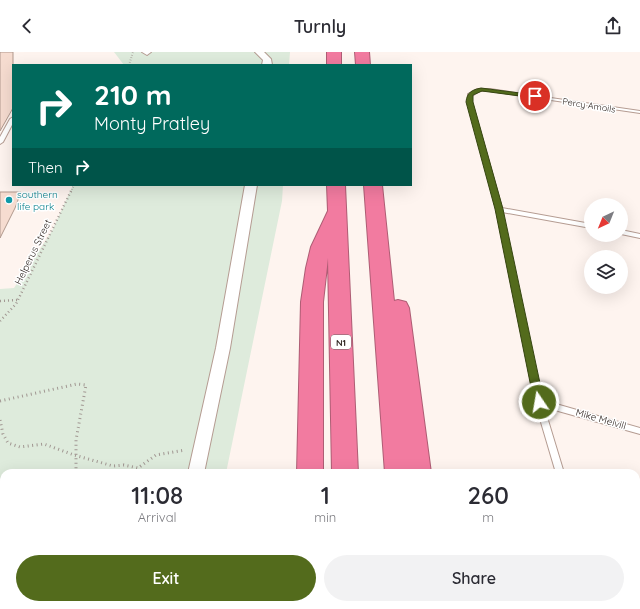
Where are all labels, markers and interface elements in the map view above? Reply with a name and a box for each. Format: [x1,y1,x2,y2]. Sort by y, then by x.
icon: back [16,15,38,37]
text: Turnly [294,15,346,38]
icon: share [602,15,624,37]
text: 210 m [94,77,172,112]
pin [518,79,552,113]
icon: right [28,80,80,132]
icon: arrive [524,85,546,107]
street label: Percy Amoils [562,95,616,115]
text: Monty Pratley [94,112,210,135]
icon: right [71,156,93,178]
text: Then [28,158,63,177]
place label: southern life park [17,188,58,213]
marker: southern life park [4,195,14,205]
north arrow [584,198,628,242]
map controls [584,198,628,294]
street label: Helperus Street [12,217,55,287]
button: layers [584,250,628,294]
road number: N1 [331,335,351,349]
position arrow [518,381,560,423]
street label: Mike Melvill [574,406,628,432]
text: 11:08 [131,480,183,510]
text: 1 [321,480,330,510]
text: 260 [468,480,509,510]
text: Arrival [138,509,177,525]
text: min [314,509,336,525]
text: m [482,509,494,525]
button: Exit [16,555,316,601]
button: Share [324,555,624,601]

